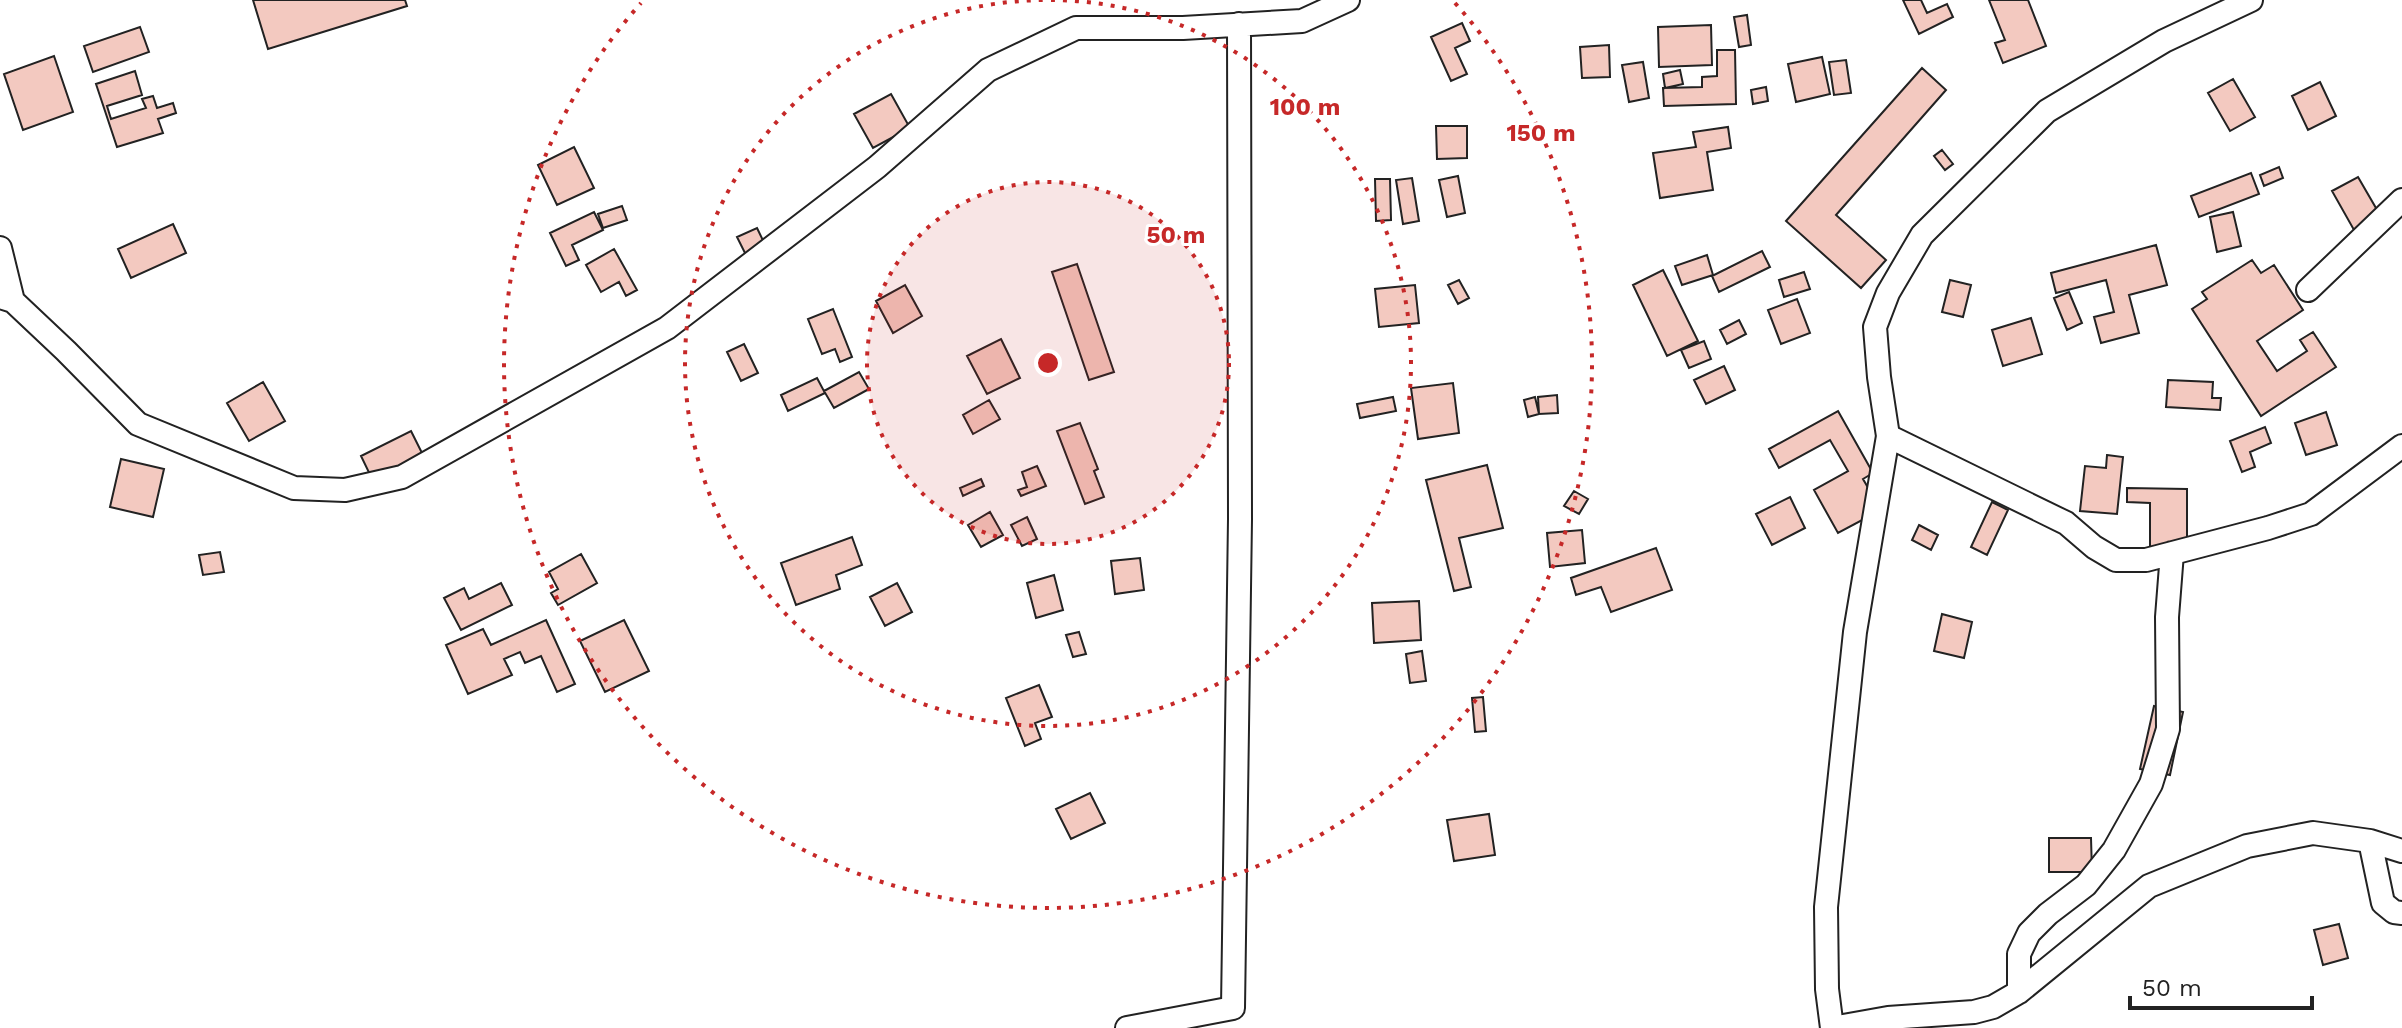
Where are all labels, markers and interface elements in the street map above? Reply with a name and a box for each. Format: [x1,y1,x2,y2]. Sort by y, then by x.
text: 100 m [1270,93,1340,121]
text: 150 m [1506,119,1576,147]
text: 50 m [1147,221,1205,249]
centre of rings [1034,349,1062,377]
scale bar [2130,960,2312,1010]
text: 50 m [2142,974,2202,1002]

